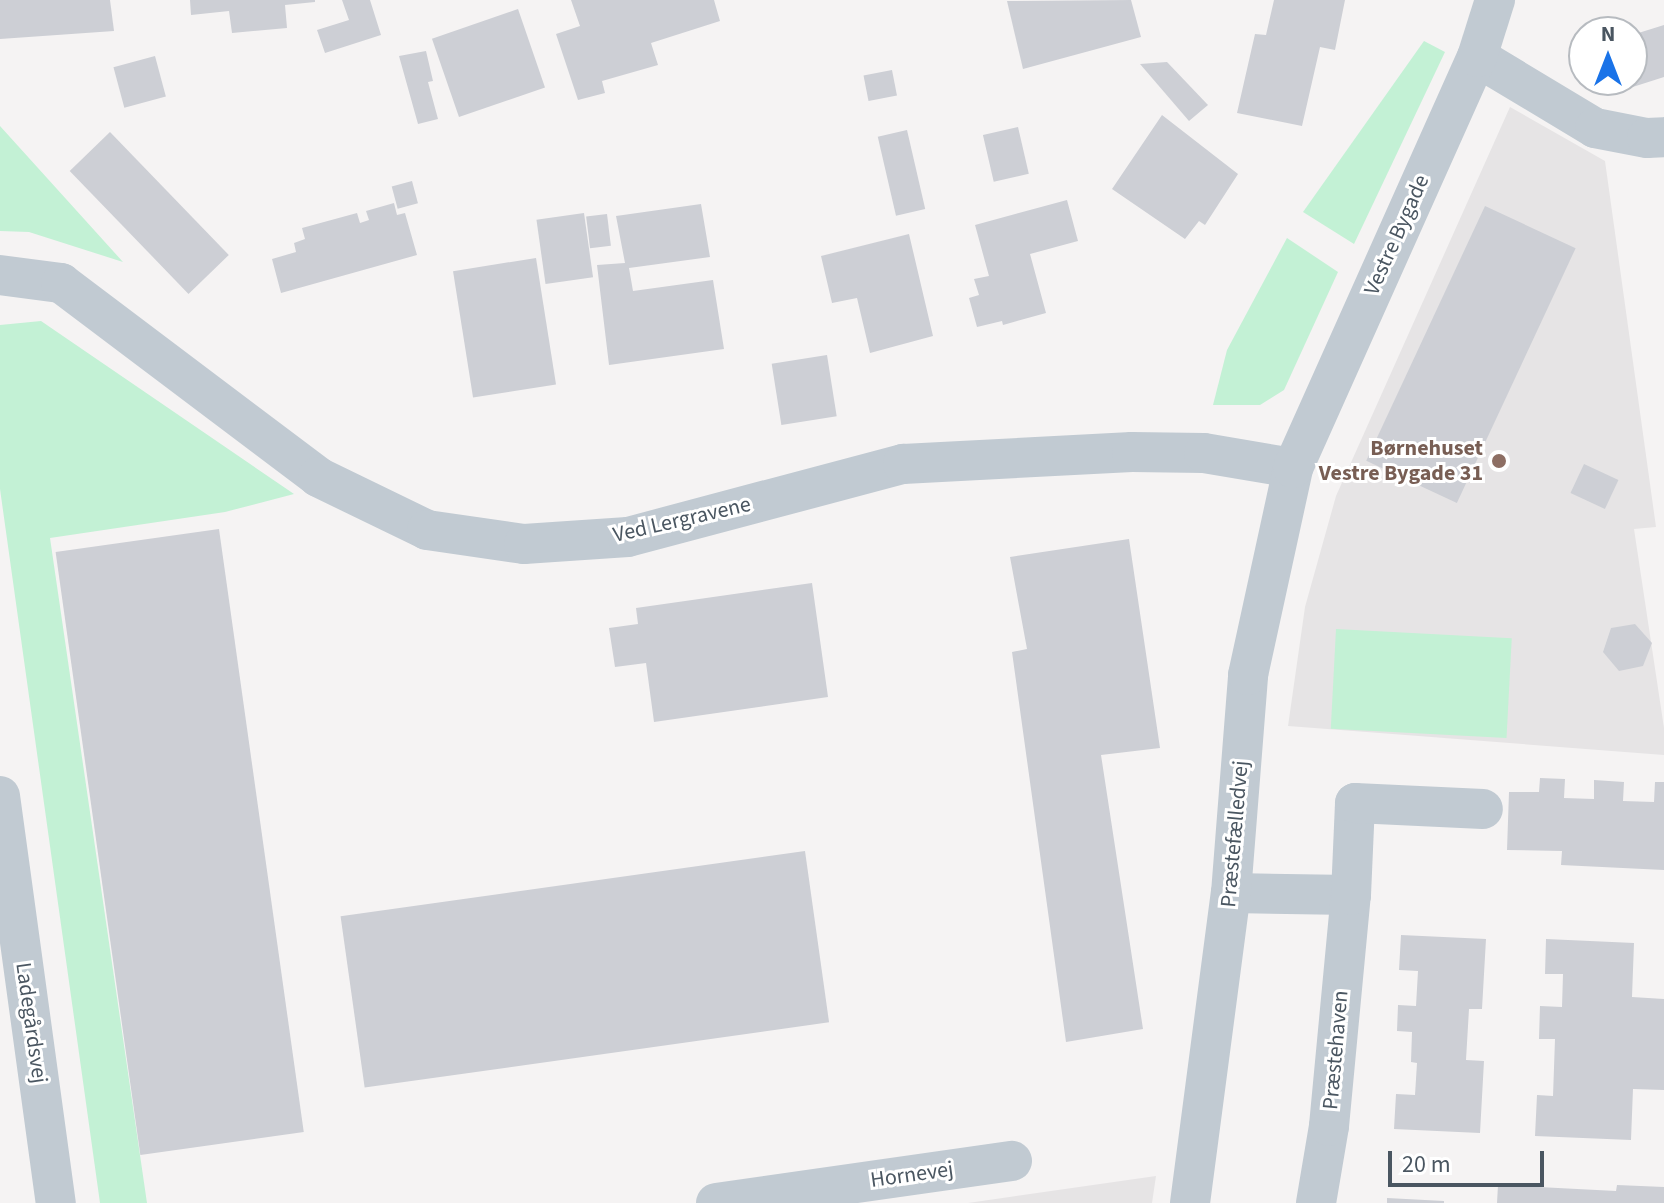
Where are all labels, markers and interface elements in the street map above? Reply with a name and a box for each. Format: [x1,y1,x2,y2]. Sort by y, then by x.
north arrow [1568,16,1648,96]
text: N [1601,18,1615,50]
street label: Vestre Bygade [1359,171,1435,299]
place label: Børnehuset Vestre Bygade 31 [1319,435,1483,486]
marker: Børnehuset Vestre Bygade 31 [1490,452,1508,470]
street label: Ved Lergravene [611,491,753,549]
street label: Præstefælledvej [1215,759,1255,909]
street label: Ladegårdsvej [9,961,53,1085]
street label: Præstehaven [1318,989,1354,1111]
scale bar [1392,1135,1548,1185]
text: 20 m [1402,1147,1451,1182]
street label: Hornevej [869,1156,955,1194]

